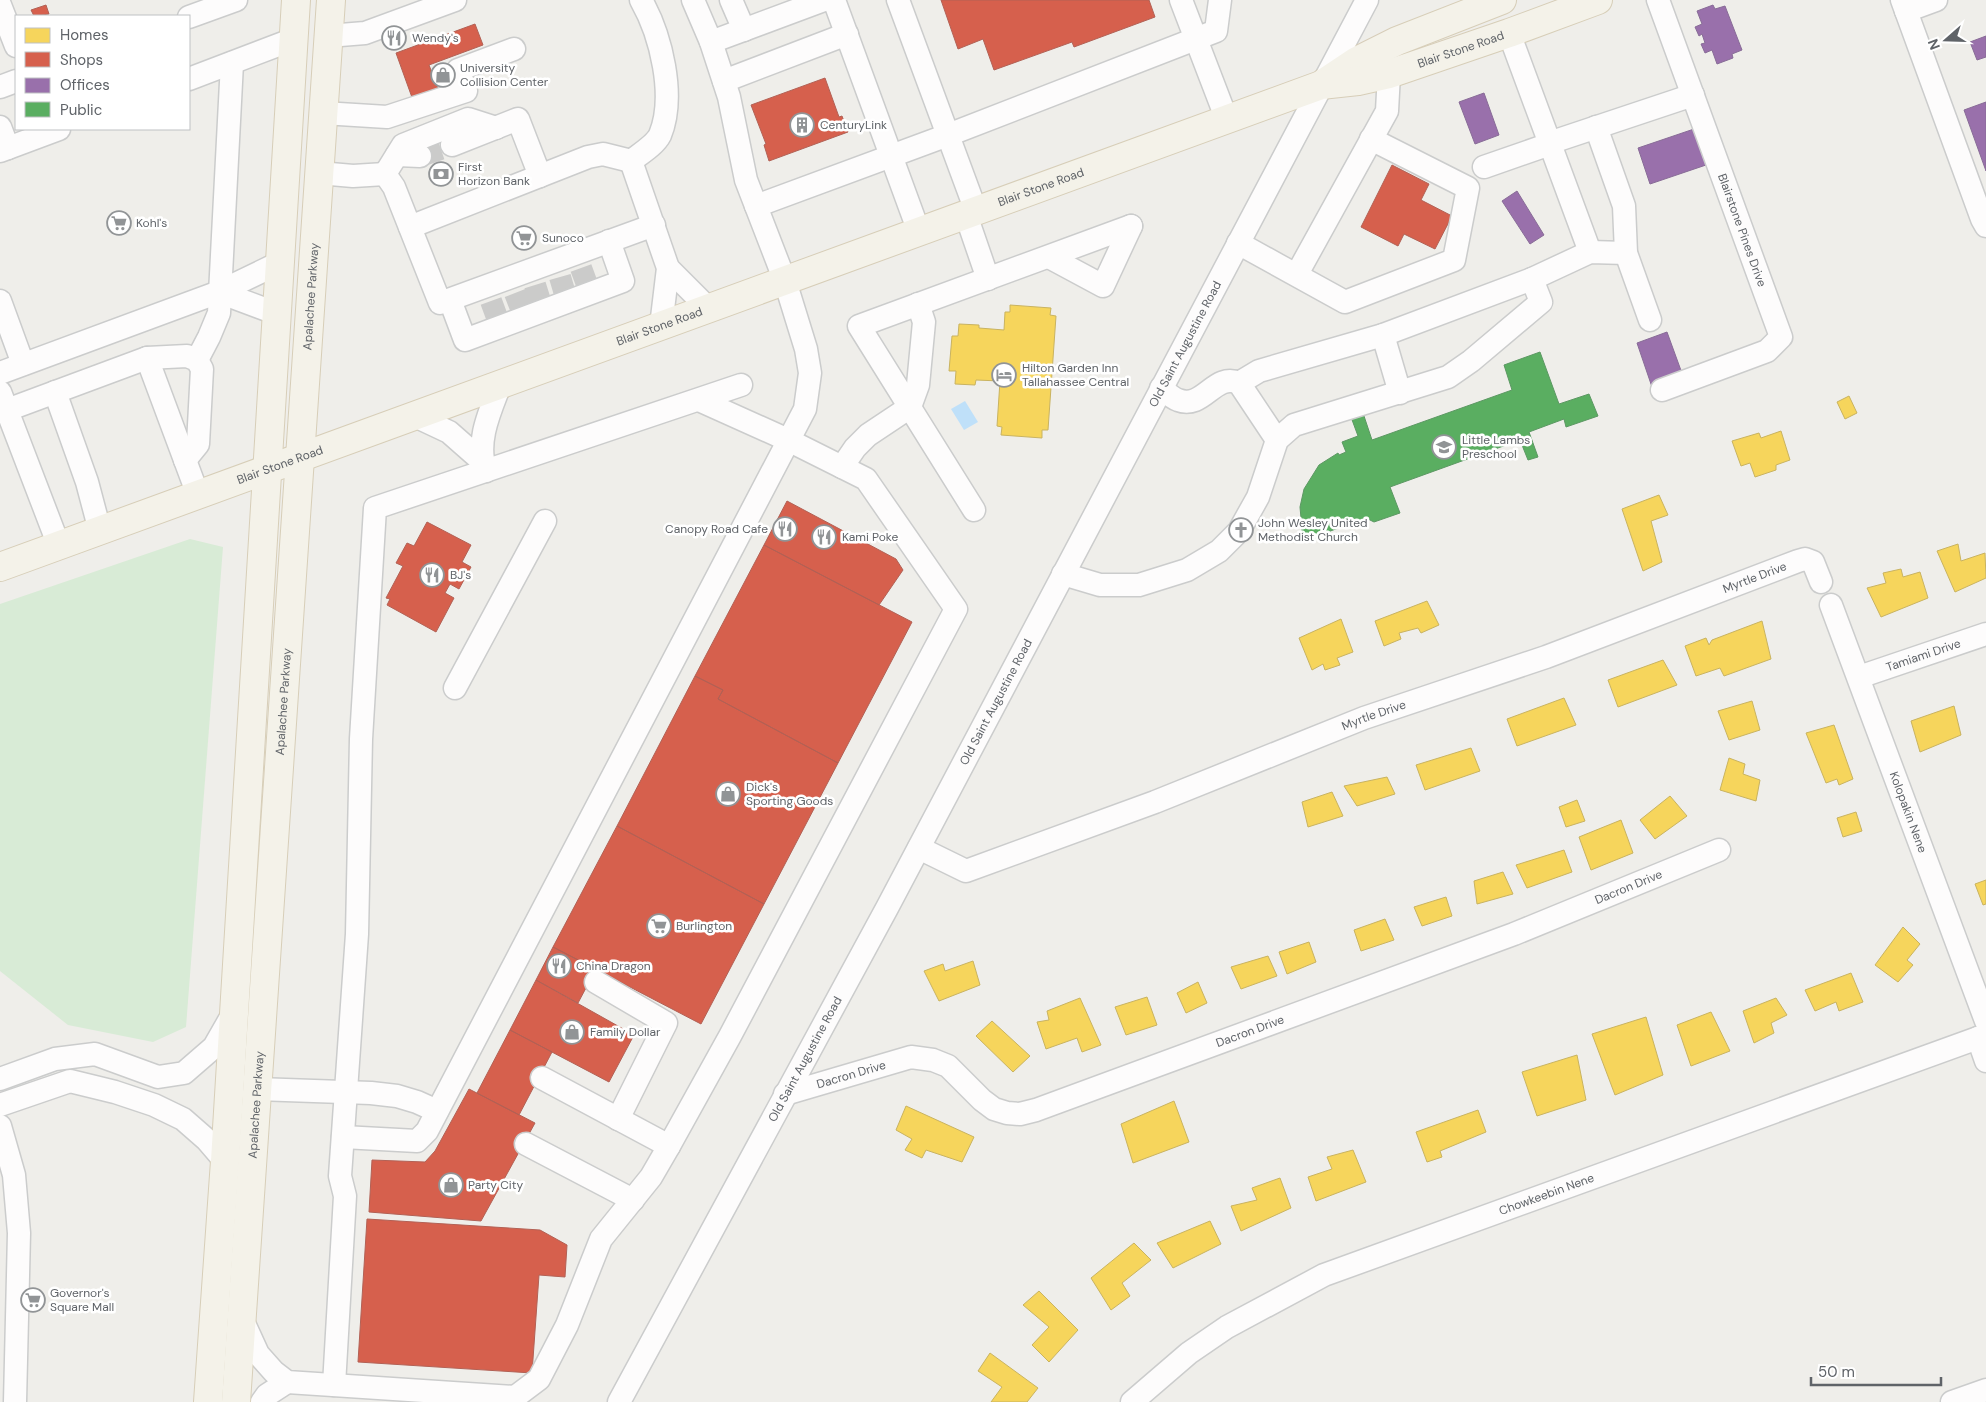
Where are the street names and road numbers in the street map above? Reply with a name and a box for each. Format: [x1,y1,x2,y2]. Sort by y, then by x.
street label: Blair Stone Road [1415,27,1506,72]
street label: Blair Stone Road [996,164,1086,210]
street label: Blairstone Pines Drive [1714,171,1770,289]
street label: Apalachee Parkway [299,242,323,351]
street label: Old Saint Augustine Road [1145,278,1225,410]
street label: Blair Stone Road [614,303,705,349]
street label: Blair Stone Road [235,442,325,488]
street label: Myrtle Drive [1720,558,1789,597]
street label: Tamiami Drive [1884,635,1963,675]
street label: Old Saint Augustine Road [956,636,1036,768]
street label: Apalachee Parkway [272,647,295,756]
street label: Myrtle Drive [1339,696,1408,734]
street label: Kolopakin Nene [1886,769,1931,855]
street label: Dacron Drive [1592,866,1665,908]
street label: Old Saint Augustine Road [764,994,846,1125]
street label: Dacron Drive [1214,1011,1287,1051]
street label: Apalachee Parkway [245,1050,268,1159]
street label: Dacron Drive [815,1057,888,1092]
street label: Chowkeebin Nene [1497,1170,1597,1219]

